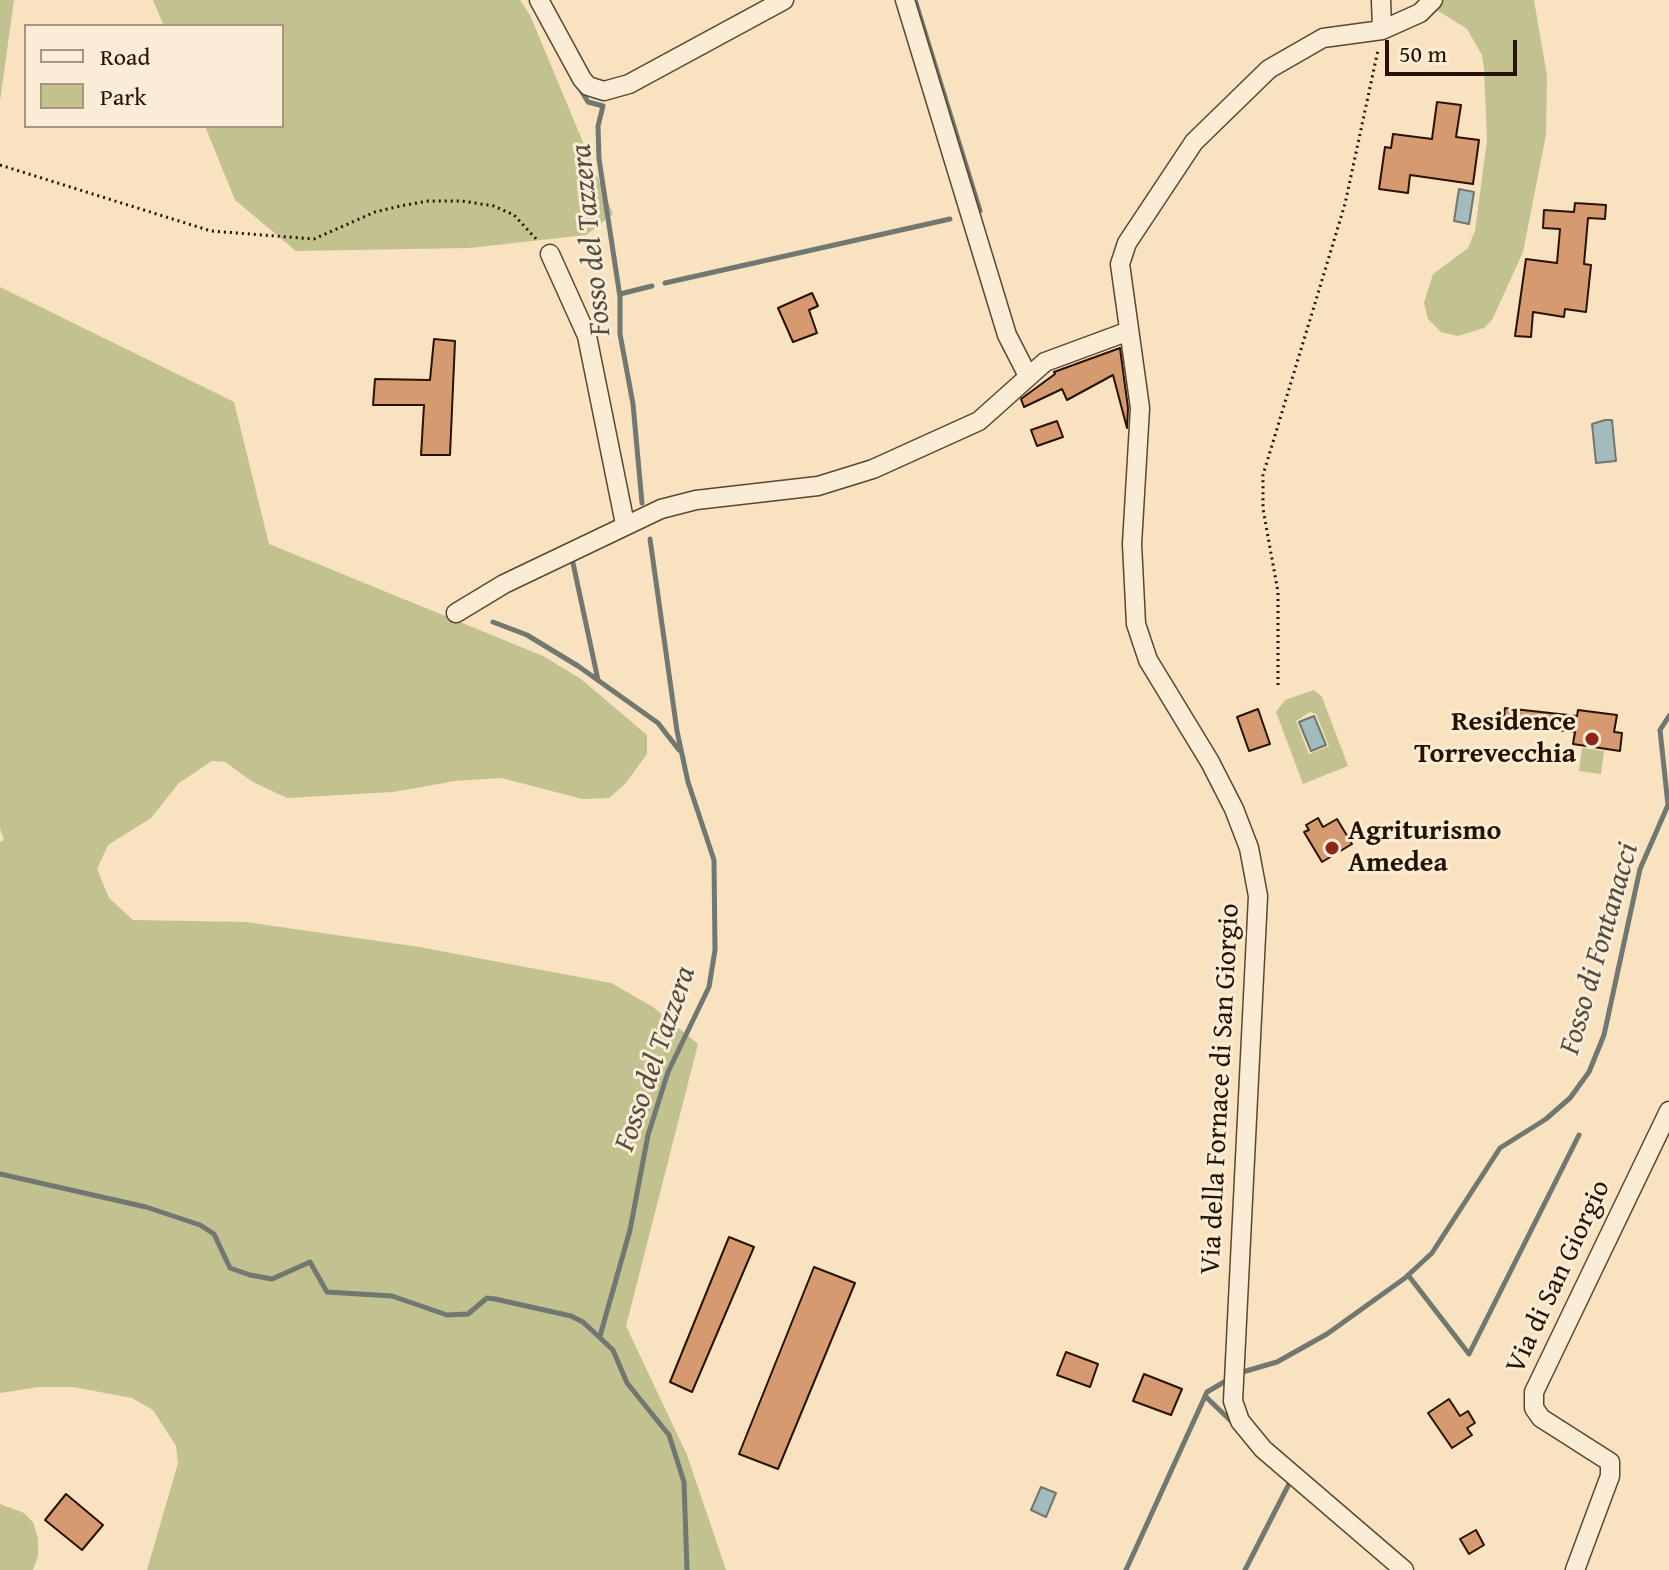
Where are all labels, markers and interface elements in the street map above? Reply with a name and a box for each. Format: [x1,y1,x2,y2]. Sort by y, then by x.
legend [24,24,284,128]
scale bar [1389,24,1521,74]
text: 50 m [1399,36,1447,71]
text: Road [100,39,150,74]
text: Park [100,79,146,114]
water label: Fosso del Tazzera [564,142,620,338]
place label: Residence Torrevecchia [1414,706,1576,772]
marker: Residence Torrevecchia [1583,730,1601,748]
place label: Agriturismo Amedea [1348,815,1501,881]
marker: Agriturismo Amedea [1323,839,1341,857]
water label: Fosso di Fontanacci [1553,839,1647,1059]
street label: Via della Fornace di San Giorgio [1194,902,1248,1276]
water label: Fosso del Tazzera [608,962,704,1156]
street label: Via di San Giorgio [1499,1175,1619,1379]

